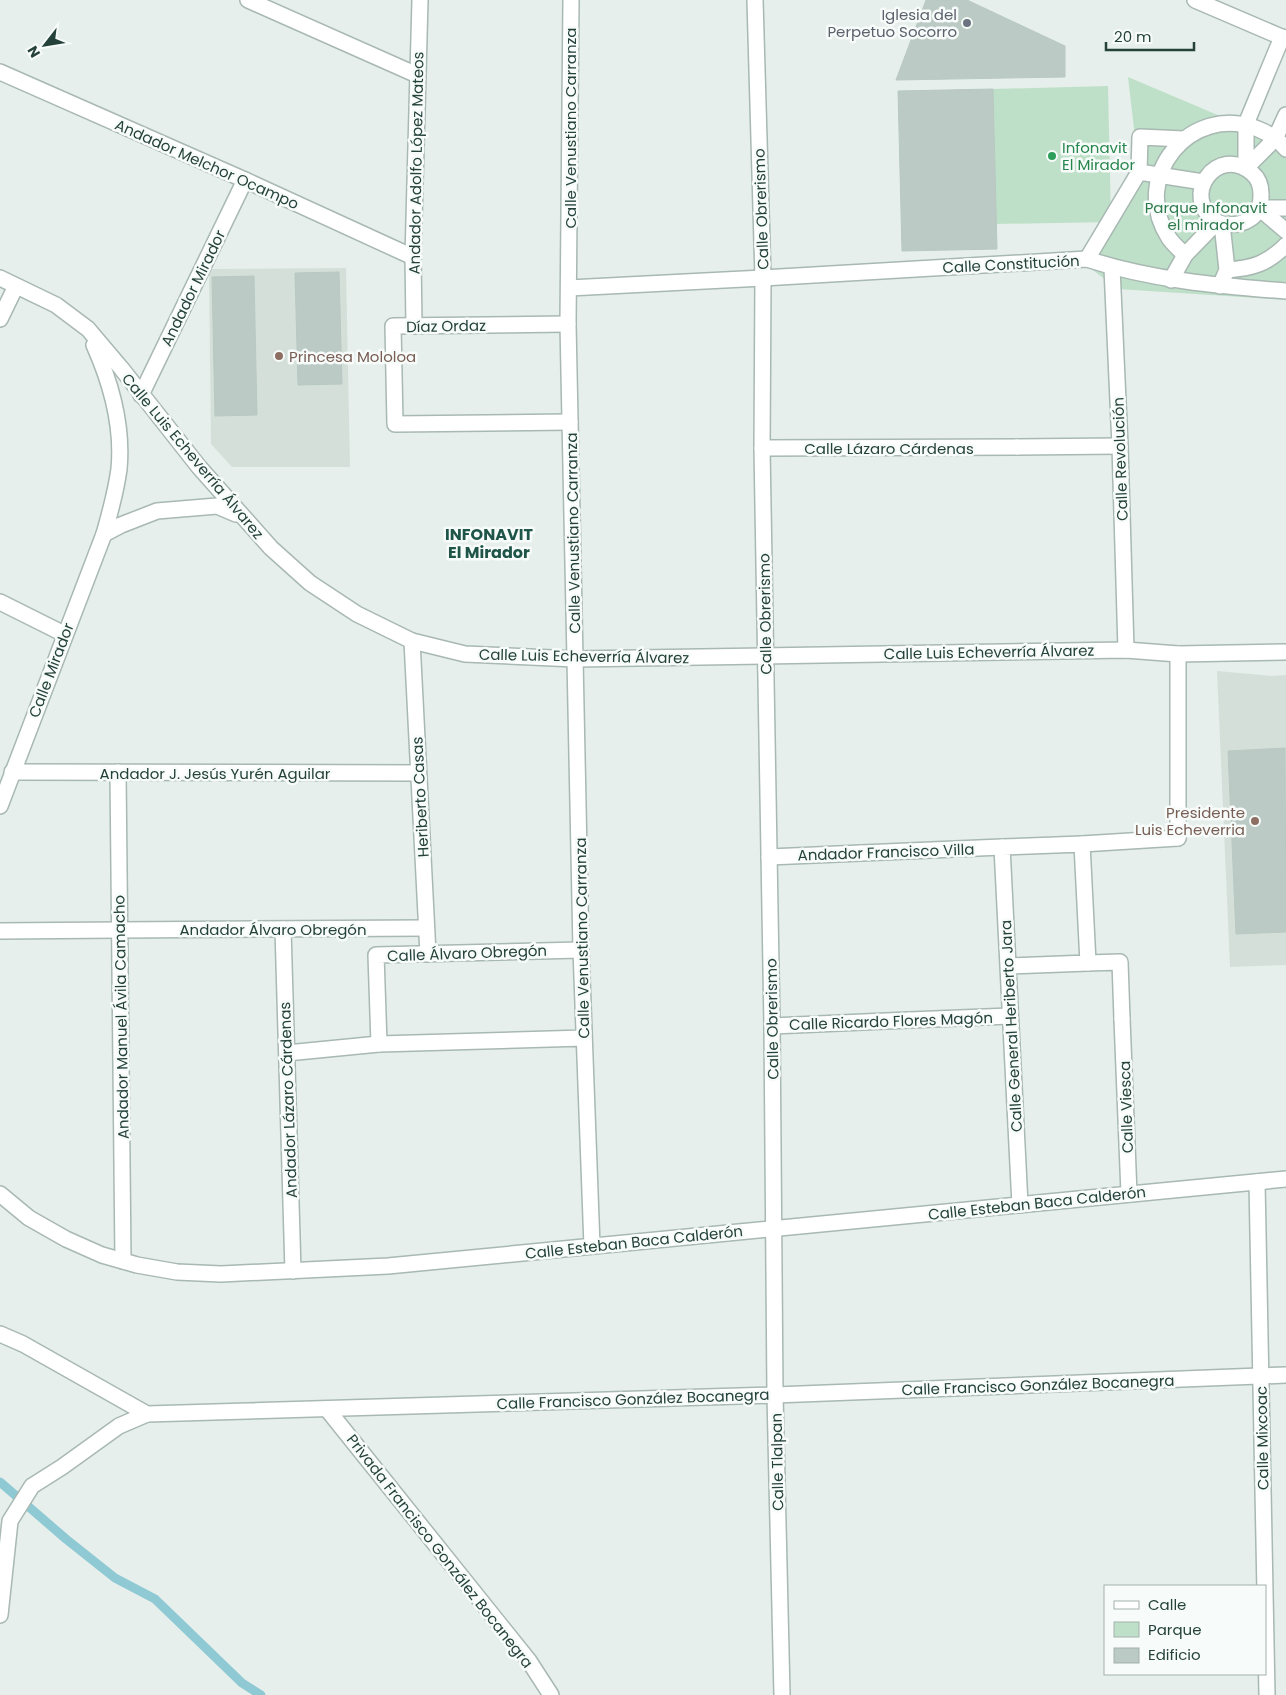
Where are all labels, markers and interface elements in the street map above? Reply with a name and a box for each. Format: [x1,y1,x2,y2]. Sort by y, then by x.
place label: Iglesia del Perpetuo Socorro [827,4,957,42]
marker: Iglesia del Perpetuo Socorro [961,17,973,29]
north arrow [20,20,70,70]
scale bar [1106,20,1194,52]
text: 20 m [1114,26,1152,47]
street label: Calle Venustiano Carranza [560,28,581,229]
text: N [23,42,45,61]
street label: Andador Adolfo López Mateos [404,51,428,275]
street label: Andador Melchor Ocampo [112,114,302,214]
place label: Infonavit El Mirador [1062,137,1135,175]
street label: Calle Obrerismo [748,148,774,270]
marker: Infonavit El Mirador [1046,150,1058,162]
park label: Parque Infonavit el mirador [1145,197,1267,235]
street label: Andador Mirador [156,226,230,350]
street label: Calle Constitución [942,250,1080,278]
street label: Díaz Ordaz [406,315,486,337]
place label: Princesa Mololoa [289,346,416,367]
marker: Princesa Mololoa [273,350,285,362]
street label: Calle Luis Echeverría Álvarez [117,369,269,544]
street label: Calle Revolución [1107,397,1133,521]
street label: Calle Venustiano Carranza [561,432,585,634]
street label: Calle Lázaro Cárdenas [804,438,974,459]
district label: INFONAVIT El Mirador [445,523,533,564]
street label: Calle Obrerismo [753,553,777,675]
street label: Calle Mirador [23,619,79,720]
street label: Calle Luis Echeverría Álvarez [884,640,1095,664]
street label: Calle Luis Echeverría Álvarez [479,644,690,668]
street label: Heriberto Casas [406,736,434,858]
street label: Andador J. Jesús Yurén Aguilar [100,763,331,784]
place label: Presidente Luis Echeverria [1135,802,1245,840]
marker: Presidente Luis Echeverria [1249,815,1261,827]
street label: Calle Venustiano Carranza [570,837,594,1039]
street label: Andador Francisco Villa [797,838,975,866]
street label: Andador Manuel Ávila Camacho [108,895,134,1139]
street label: Andador Álvaro Obregón [179,919,367,940]
street label: Calle General Heriberto Jara [995,919,1027,1133]
street label: Calle Álvaro Obregón [387,940,547,966]
street label: Calle Obrerismo [760,958,784,1080]
street label: Andador Lázaro Cárdenas [274,1001,302,1199]
street label: Calle Ricardo Flores Magón [789,1007,993,1035]
street label: Calle Viesca [1114,1060,1138,1154]
street label: Calle Esteban Baca Calderón [927,1181,1147,1225]
street label: Calle Esteban Baca Calderón [524,1220,744,1264]
street label: Calle Francisco González Bocanegra [901,1370,1175,1400]
street label: Calle Francisco González Bocanegra [496,1384,770,1414]
street label: Calle Mixcoac [1251,1386,1273,1490]
street label: Calle Tlalpan [766,1413,788,1511]
street label: Privada Francisco González Bocanegra [342,1430,538,1672]
legend [1104,1585,1266,1675]
text: Calle [1148,1594,1186,1615]
text: Parque [1148,1619,1201,1640]
text: Edificio [1148,1644,1201,1665]

